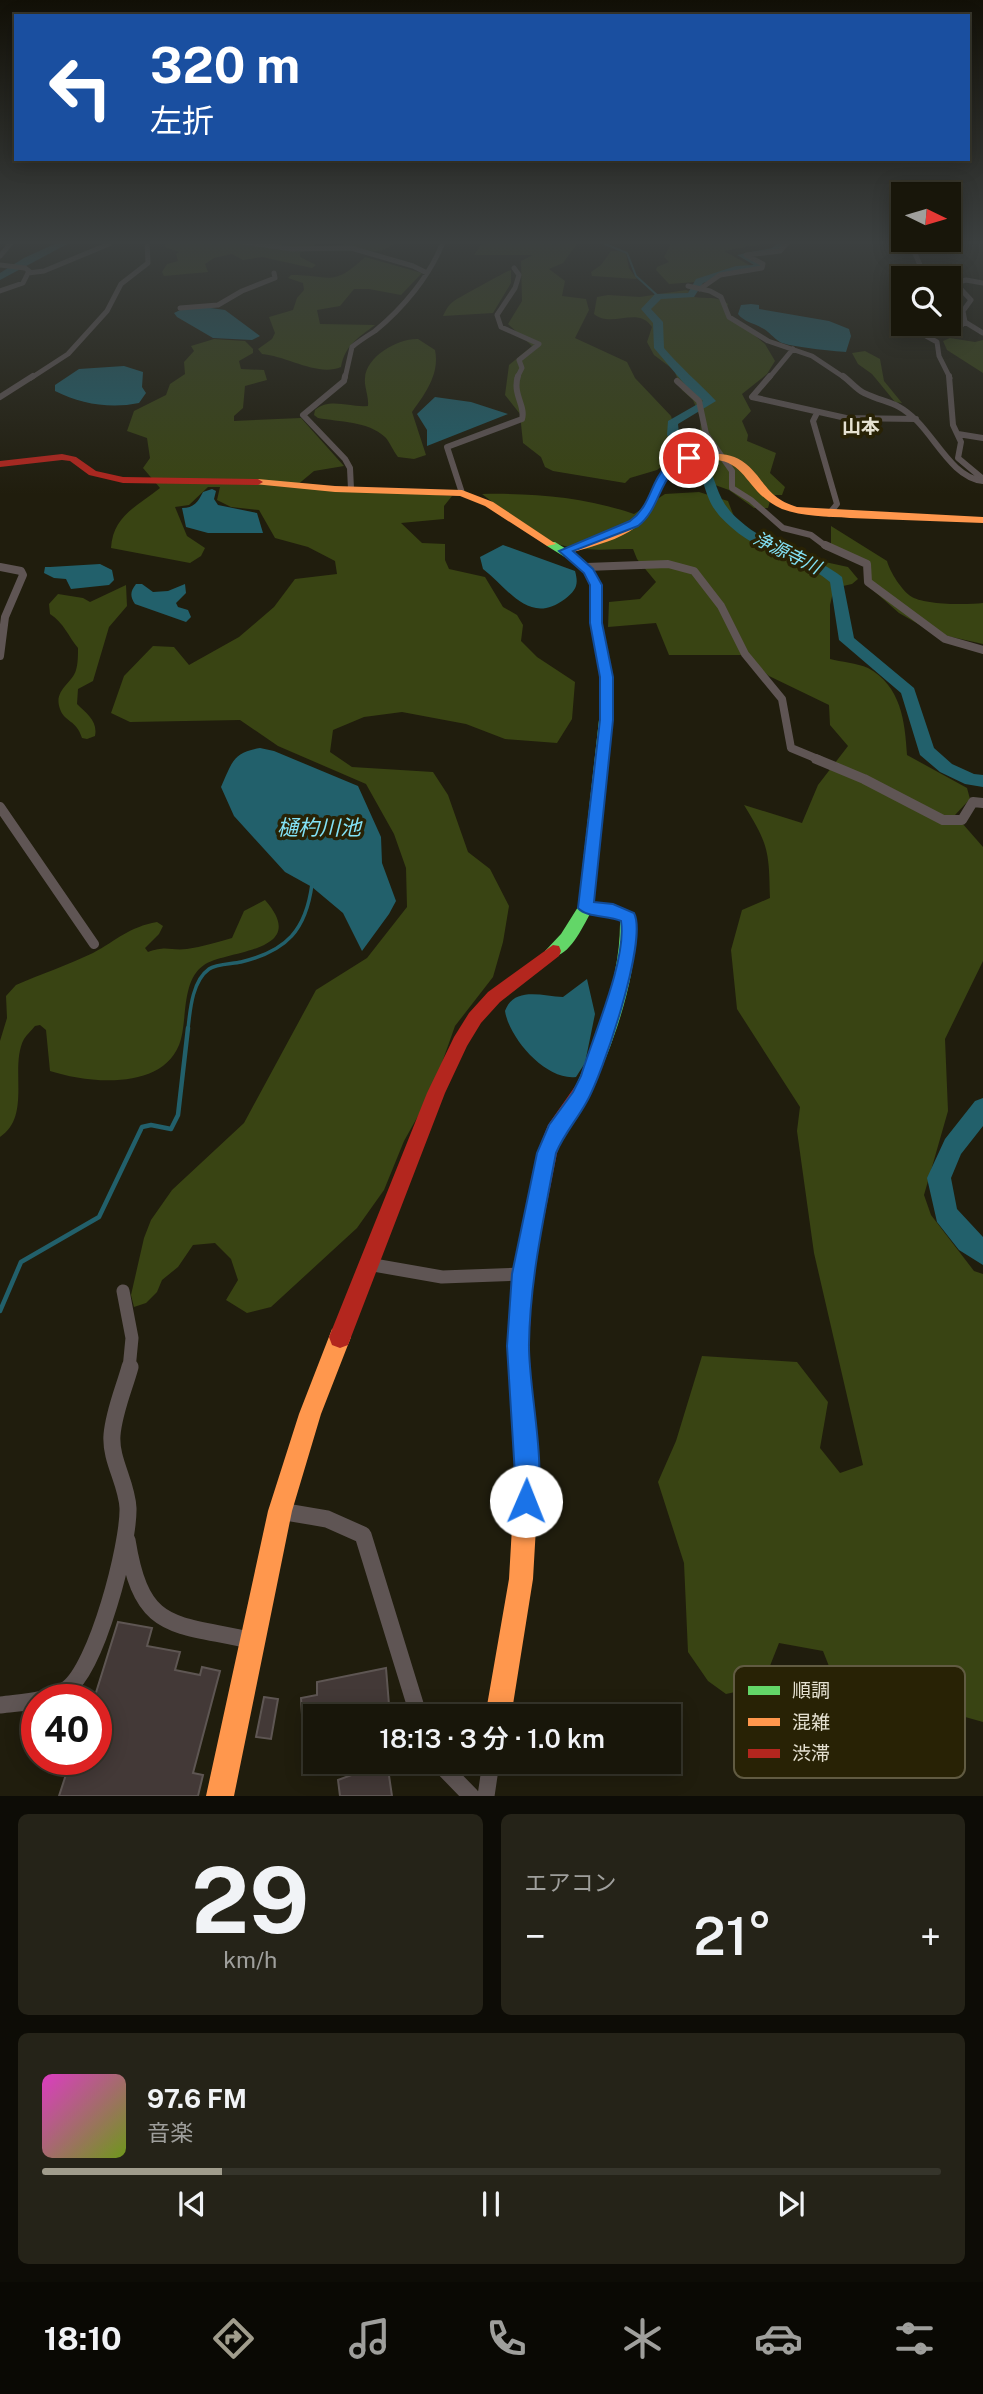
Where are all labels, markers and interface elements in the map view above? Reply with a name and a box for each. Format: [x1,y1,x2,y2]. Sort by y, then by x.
text: 320 m [150,36,300,94]
icon: left [35,42,126,133]
text: 左折 [150,102,214,139]
north arrow [891,182,961,252]
map controls [891,182,961,336]
button: search [891,266,961,336]
district label: 山本 [842,415,880,437]
pin [659,428,719,488]
icon: arrive [670,439,708,477]
water label: 浄源寺川 [750,527,826,579]
water label: 樋杓川池 [277,815,363,840]
position arrow [489,1464,563,1538]
legend [734,1666,965,1778]
text: 順調 [792,1679,830,1701]
speed limit sign: 40 [21,1684,112,1775]
text: 混雑 [792,1711,830,1733]
text: 18:13 · 3 分 · 1.0 km [379,1723,605,1754]
text: 渋滞 [792,1742,830,1764]
text: 29 [191,1847,309,1953]
text: エアコン [525,1869,617,1896]
text: 21° [694,1906,772,1967]
text: − [525,1914,546,1959]
text: + [920,1914,941,1959]
text: km/h [223,1946,277,1973]
text: 97.6 FM [147,2083,247,2114]
text: 音楽 [147,2119,193,2146]
icon: previous [173,2185,211,2223]
icon: pause [472,2185,510,2223]
icon: next [772,2185,810,2223]
icon: directions [209,2314,258,2363]
icon: music [345,2314,394,2363]
icon: phone [482,2314,531,2363]
icon: climate [618,2314,667,2363]
icon: car [754,2314,803,2363]
icon: filters [890,2314,939,2363]
text: 18:10 [44,2320,122,2357]

